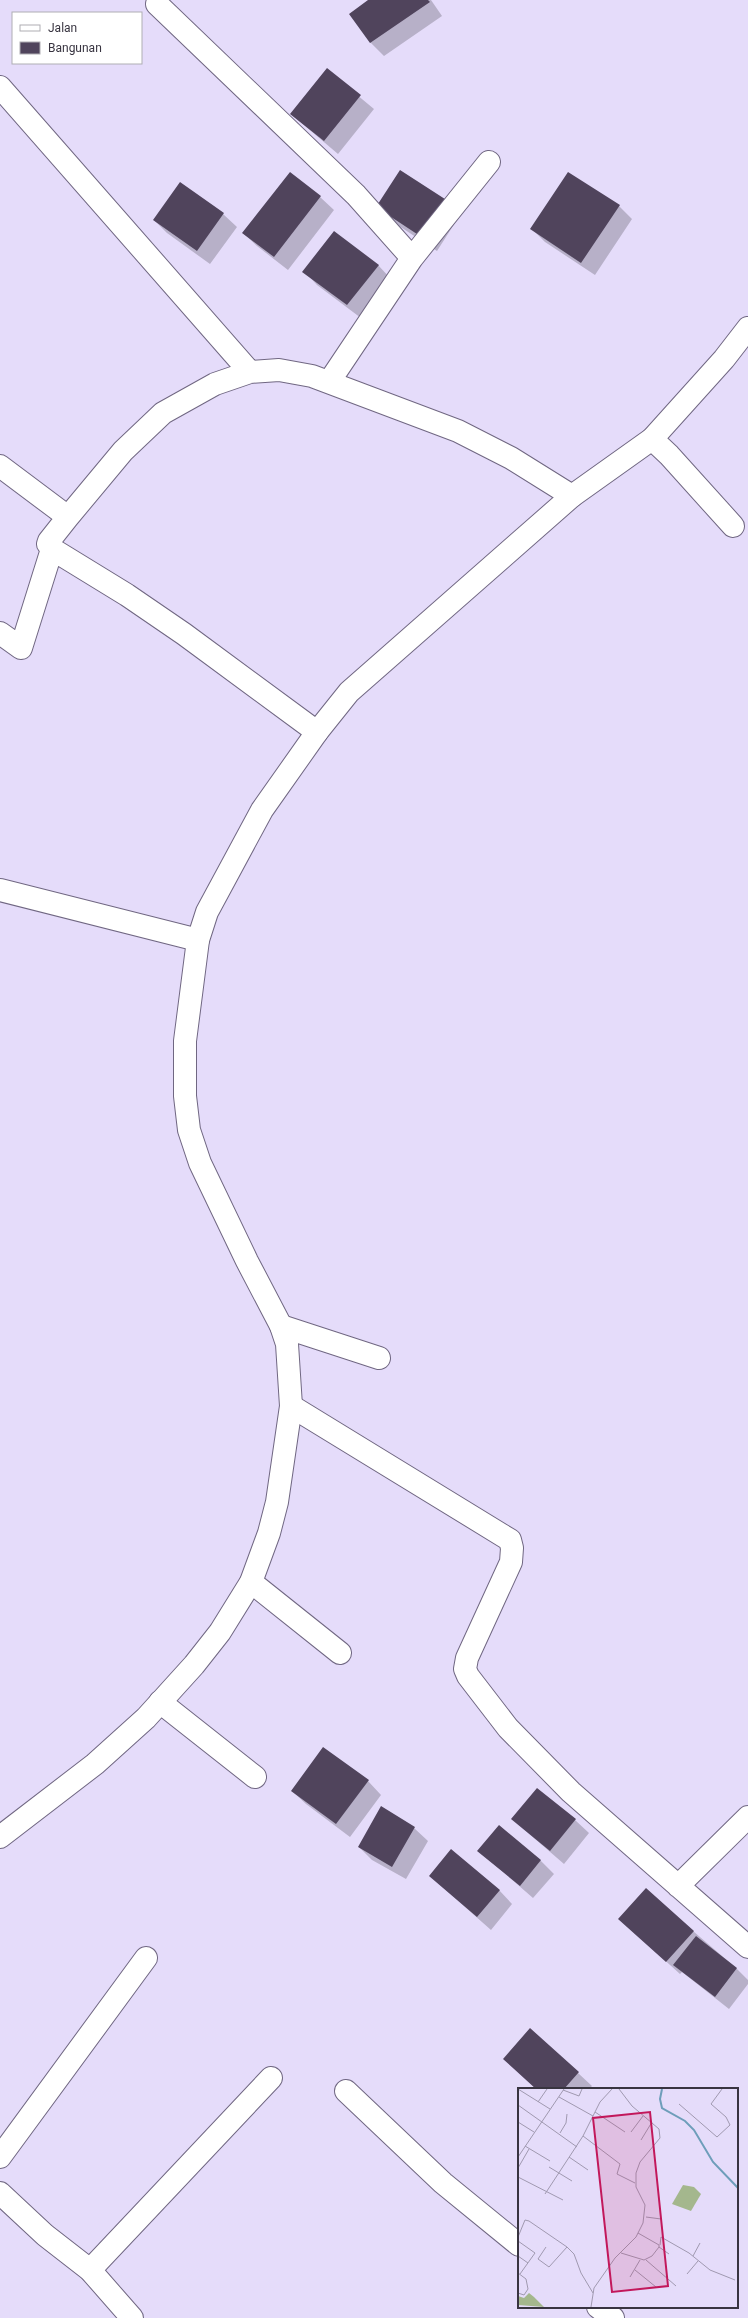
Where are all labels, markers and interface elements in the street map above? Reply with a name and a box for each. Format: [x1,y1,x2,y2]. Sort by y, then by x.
legend [12,12,142,64]
text: Jalan [48,21,77,35]
text: Bangunan [48,41,102,55]
inset map [518,2088,738,2308]

